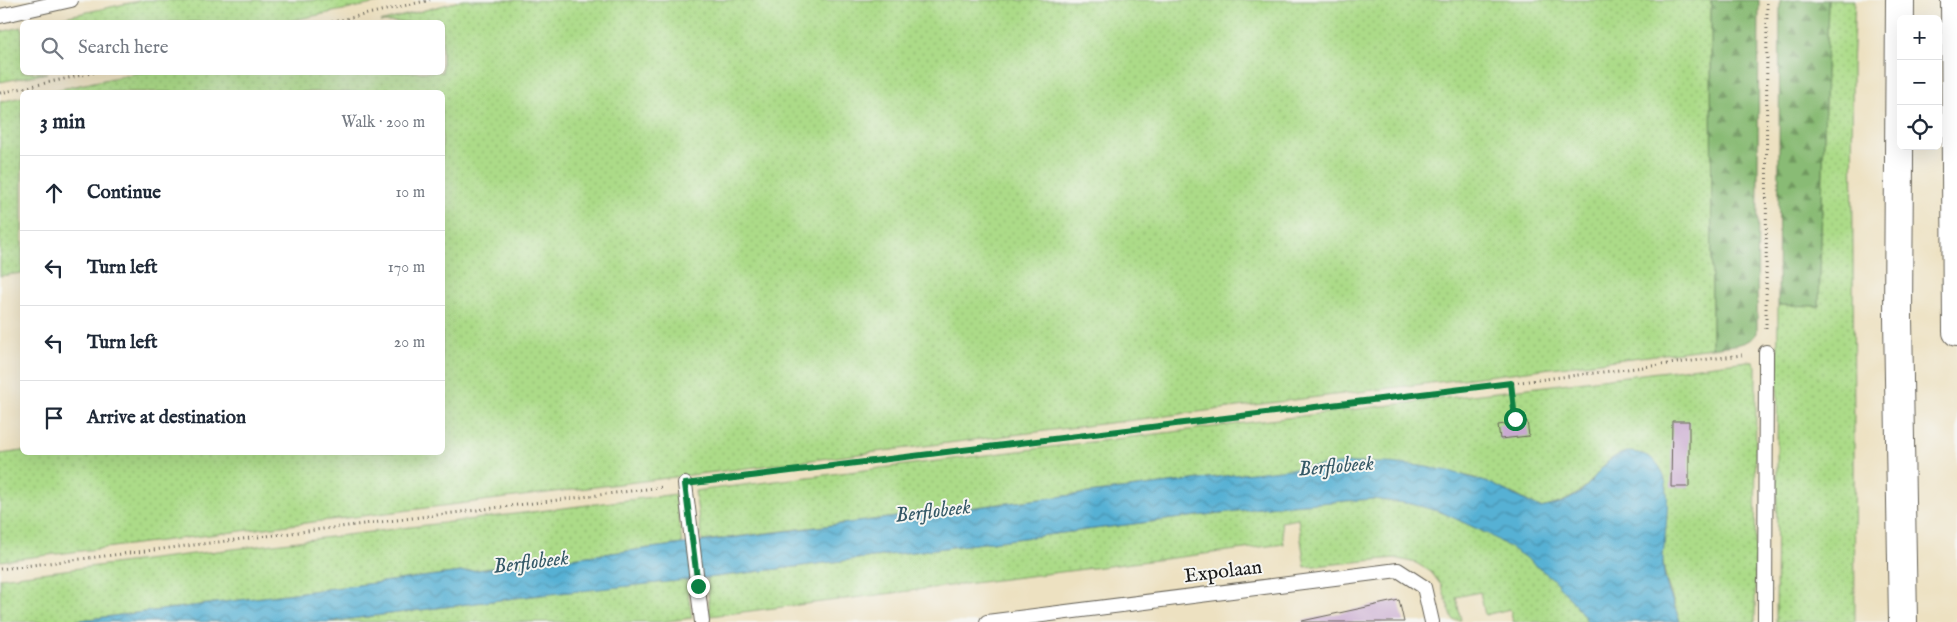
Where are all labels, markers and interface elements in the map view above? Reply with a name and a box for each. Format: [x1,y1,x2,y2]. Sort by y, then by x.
map controls [1897,15,1942,150]
button: + [1897,15,1942,60]
search box [20,20,445,75]
icon: search [38,34,66,62]
text: Search here [78,36,169,60]
button: − [1897,60,1942,105]
button: locate [1897,105,1942,150]
text: 3 min [40,109,85,136]
text: Walk · 200 m [341,113,425,133]
icon: ahead [40,179,68,207]
text: Continue [87,181,161,205]
text: 10 m [395,183,425,203]
icon: left [40,254,68,282]
text: Turn left [87,256,158,280]
text: 170 m [388,258,425,278]
icon: left [40,329,68,357]
text: Turn left [87,331,158,355]
text: 20 m [394,333,425,353]
icon: arrive [40,404,68,432]
text: Arrive at destination [87,406,246,430]
route start [1504,408,1527,431]
water label: Berflobeek [1297,450,1376,484]
water label: Berflobeek [894,494,973,530]
water label: Berflobeek [492,545,571,581]
street label: Expolaan [1182,555,1264,589]
route end [687,575,710,598]

